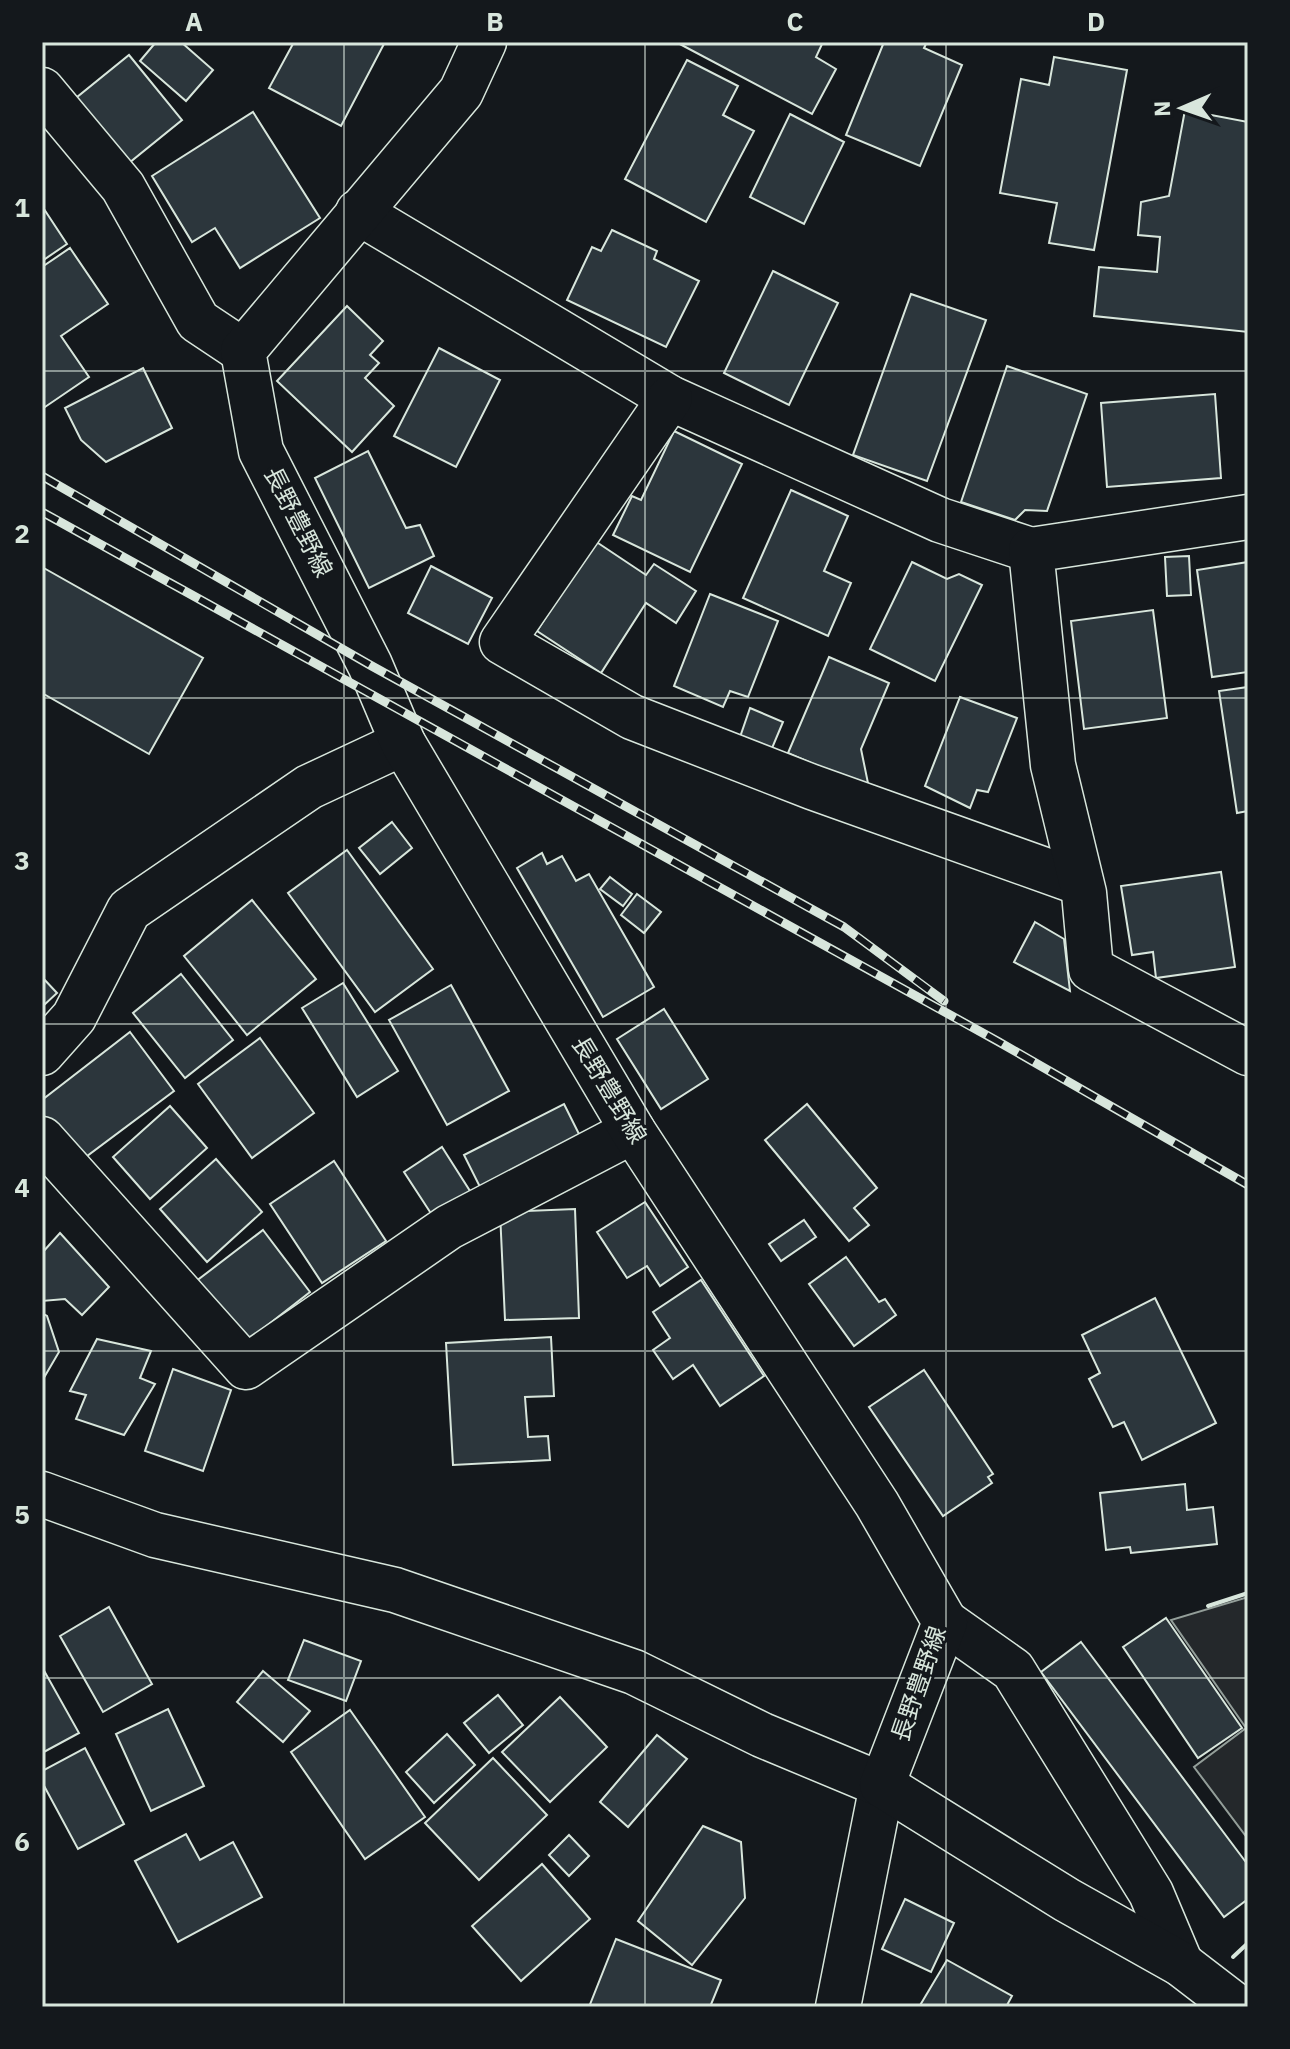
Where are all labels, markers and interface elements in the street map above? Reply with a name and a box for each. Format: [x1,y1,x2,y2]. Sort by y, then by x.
text: A [185,4,203,38]
text: B [486,4,504,38]
text: C [787,4,804,38]
text: D [1087,4,1105,38]
north arrow [1142,68,1222,148]
text: N [1147,100,1176,117]
text: 1 [14,190,30,224]
street label: 長野豊野線 [257,461,340,582]
text: 2 [14,516,30,550]
text: 3 [14,843,30,877]
street label: 長野豊野線 [565,1030,654,1149]
text: 4 [14,1170,30,1204]
text: 5 [14,1497,30,1531]
street label: 長野豊野線 [883,1622,953,1746]
text: 6 [14,1824,30,1858]

